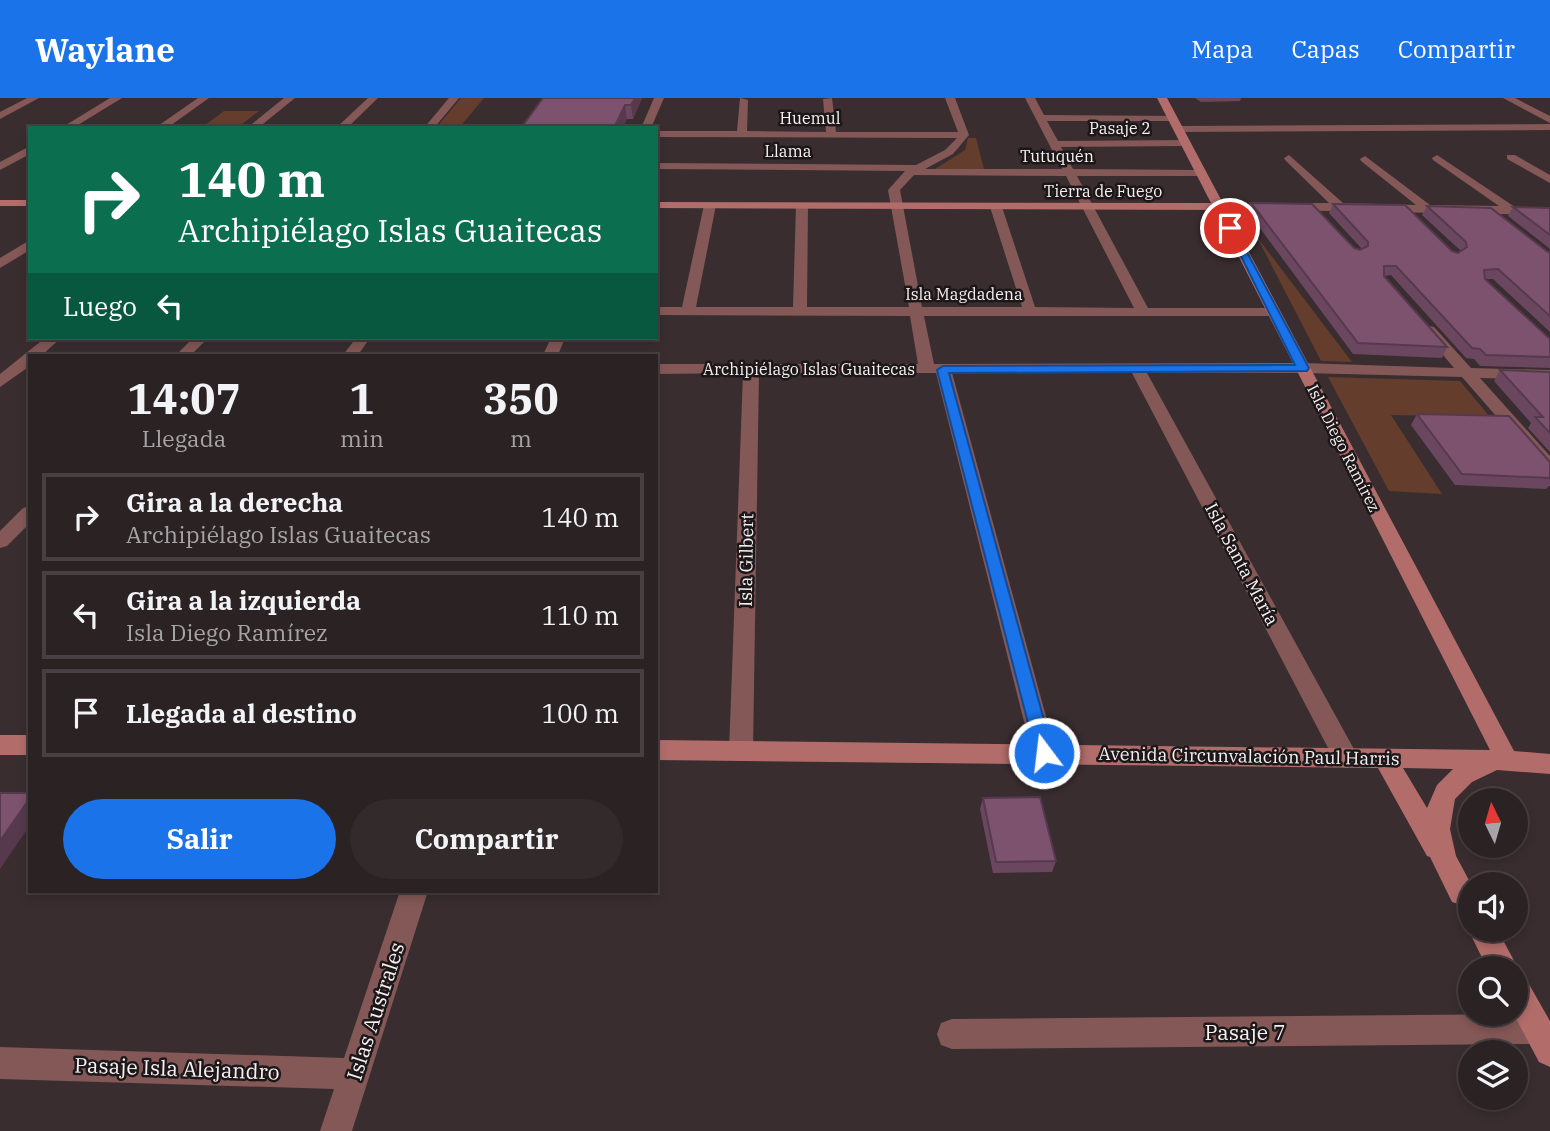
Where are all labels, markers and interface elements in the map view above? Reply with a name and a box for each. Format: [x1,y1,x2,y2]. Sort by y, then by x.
text: Waylane [35,28,175,71]
text: Mapa [1191,33,1253,65]
text: Capas [1291,33,1360,65]
text: Compartir [1398,33,1515,65]
street label: Huemul [779,108,841,128]
street label: Pasaje 2 [1089,118,1151,138]
street label: Llama [764,141,812,161]
street label: Tutuquén [1020,146,1094,166]
text: 140 m [178,147,325,210]
icon: right [63,154,154,245]
street label: Tierra de Fuego [1044,181,1162,201]
pin [1200,198,1260,258]
text: Archipiélago Islas Guaitecas [178,209,602,251]
icon: arrive [1211,209,1249,247]
street label: Isla Magdadena [905,284,1023,304]
icon: left [151,287,189,325]
text: Luego [63,289,137,323]
street label: Archipiélago Islas Guaitecas [703,359,915,379]
text: 14:07 [127,371,241,426]
text: 1 [349,371,375,426]
text: 350 [483,371,559,426]
street label: Isla Diego Ramírez [1303,381,1385,515]
text: Llegada [142,423,226,453]
text: min [340,423,384,453]
text: m [510,423,532,453]
text: Gira a la derecha [126,485,343,519]
icon: right [67,498,105,536]
street label: Isla Santa María [1200,499,1284,629]
text: 140 m [541,500,619,534]
street label: Isla Gilbert [734,513,758,607]
text: Archipiélago Islas Guaitecas [126,519,431,549]
text: Gira a la izquierda [126,583,361,617]
icon: left [67,596,105,634]
text: 110 m [541,598,619,632]
text: Isla Diego Ramírez [126,617,328,647]
icon: arrive [67,694,105,732]
text: Llegada al destino [126,696,357,730]
text: 100 m [541,696,619,730]
position arrow [1007,716,1081,790]
street label: Avenida Circunvalación Paul Harris [1098,742,1400,770]
north arrow [1458,788,1528,858]
map controls [1458,788,1528,1110]
button: Salir [63,799,336,879]
button: Compartir [350,799,623,879]
button: sound [1458,872,1528,942]
street label: Islas Australes [340,938,410,1084]
button: search [1458,956,1528,1026]
street label: Pasaje 7 [1204,1018,1286,1046]
button: layers [1458,1040,1528,1110]
street label: Pasaje Isla Alejandro [74,1050,280,1086]

